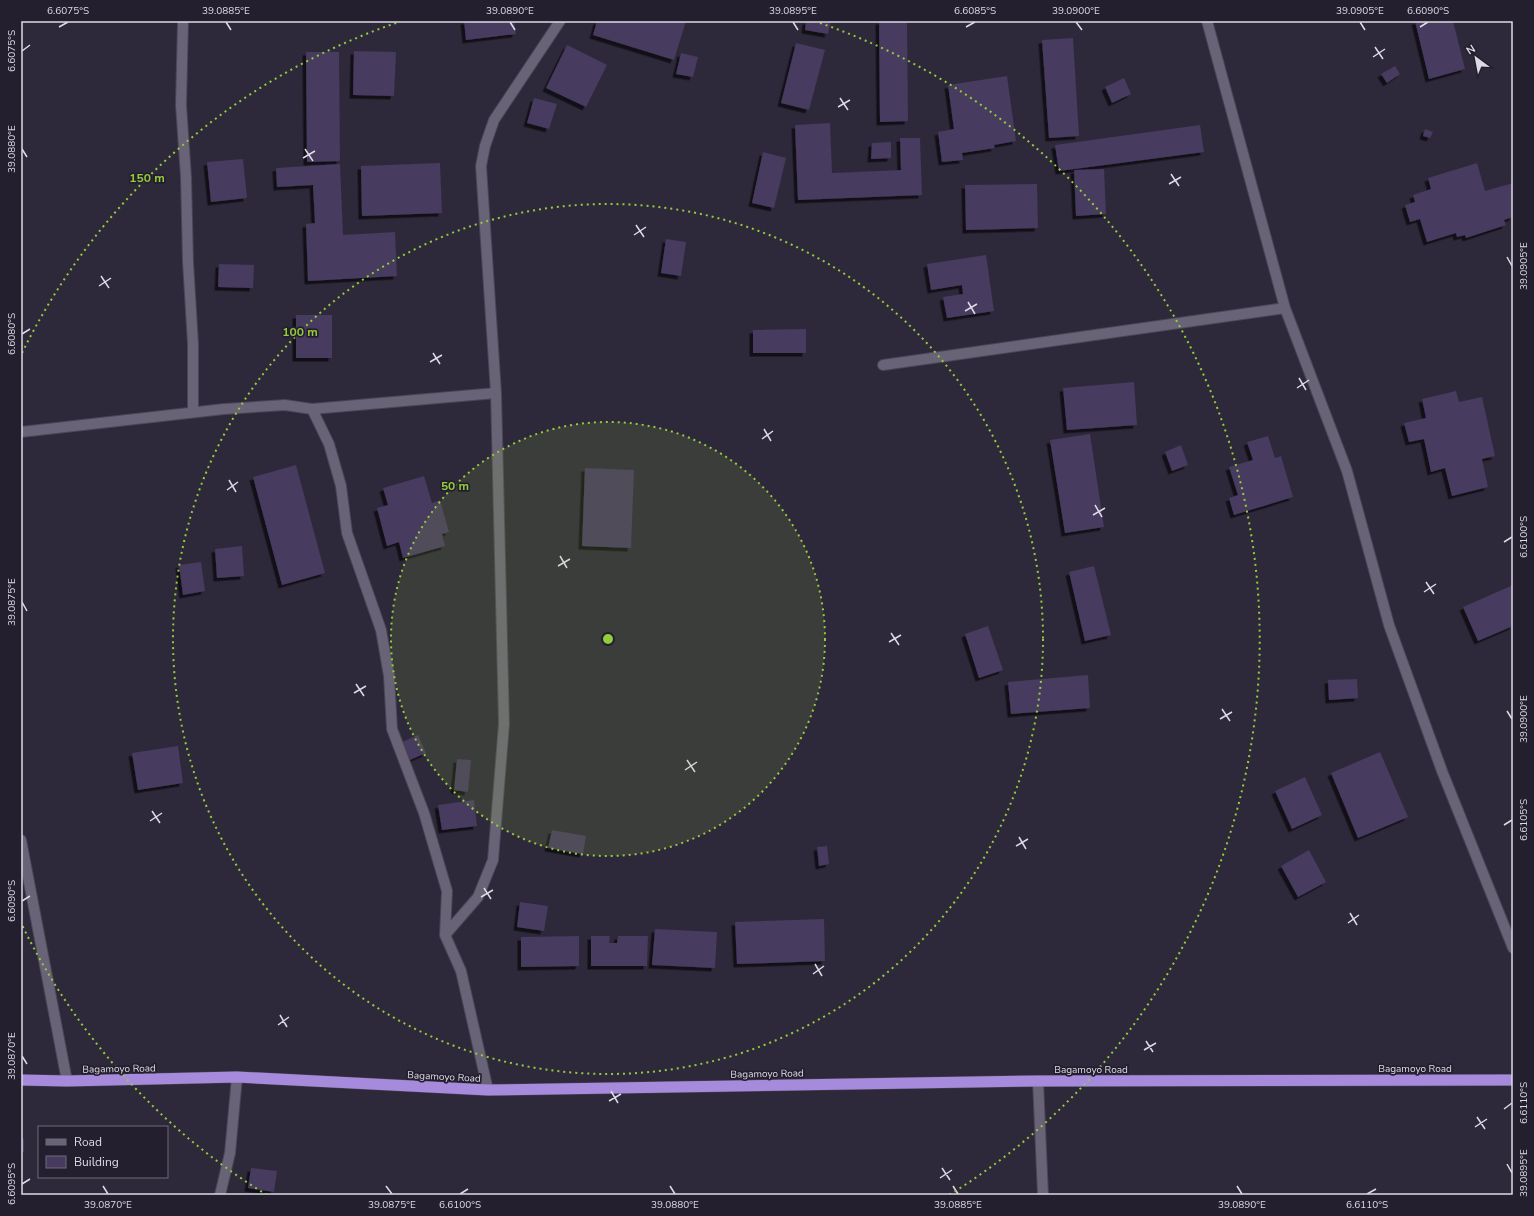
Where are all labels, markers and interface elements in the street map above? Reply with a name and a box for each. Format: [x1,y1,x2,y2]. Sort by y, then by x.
text: 6.6075°S [47,4,89,18]
text: 39.0885°E [202,4,250,18]
text: 39.0890°E [486,4,534,18]
text: 39.0895°E [769,4,817,18]
text: 6.6085°S [954,4,996,18]
text: 39.0900°E [1052,4,1100,18]
text: 39.0905°E [1336,4,1384,18]
text: 6.6090°S [1407,4,1449,18]
text: 6.6075°S [5,30,19,72]
north arrow [1456,38,1496,78]
text: N [1463,41,1478,58]
text: 39.0880°E [5,125,19,173]
text: 150 m [129,170,165,186]
text: 39.0905°E [1517,242,1531,290]
text: 6.6080°S [5,313,19,355]
text: 100 m [282,324,318,340]
text: 50 m [441,478,469,494]
text: 6.6100°S [1517,516,1531,558]
text: 39.0875°E [5,578,19,626]
centre of rings [601,632,615,646]
text: 39.0900°E [1517,695,1531,743]
text: 6.6105°S [1517,799,1531,841]
text: 6.6090°S [5,880,19,922]
text: 39.0870°E [5,1032,19,1080]
street label: Bagamoyo Road [82,1061,156,1077]
street label: Bagamoyo Road [1378,1062,1452,1076]
street label: Bagamoyo Road [1054,1063,1128,1077]
street label: Bagamoyo Road [730,1066,804,1082]
street label: Bagamoyo Road [407,1068,481,1086]
text: 6.6110°S [1517,1082,1531,1124]
legend [38,1126,168,1178]
text: Road [74,1134,102,1150]
text: 39.0895°E [1517,1149,1531,1197]
text: Building [74,1154,119,1170]
text: 6.6095°S [5,1163,19,1205]
text: 39.0870°E [84,1198,132,1212]
text: 39.0875°E [368,1198,416,1212]
text: 6.6100°S [439,1198,481,1212]
text: 39.0880°E [651,1198,699,1212]
text: 39.0885°E [934,1198,982,1212]
text: 39.0890°E [1218,1198,1266,1212]
text: 6.6110°S [1346,1198,1388,1212]

